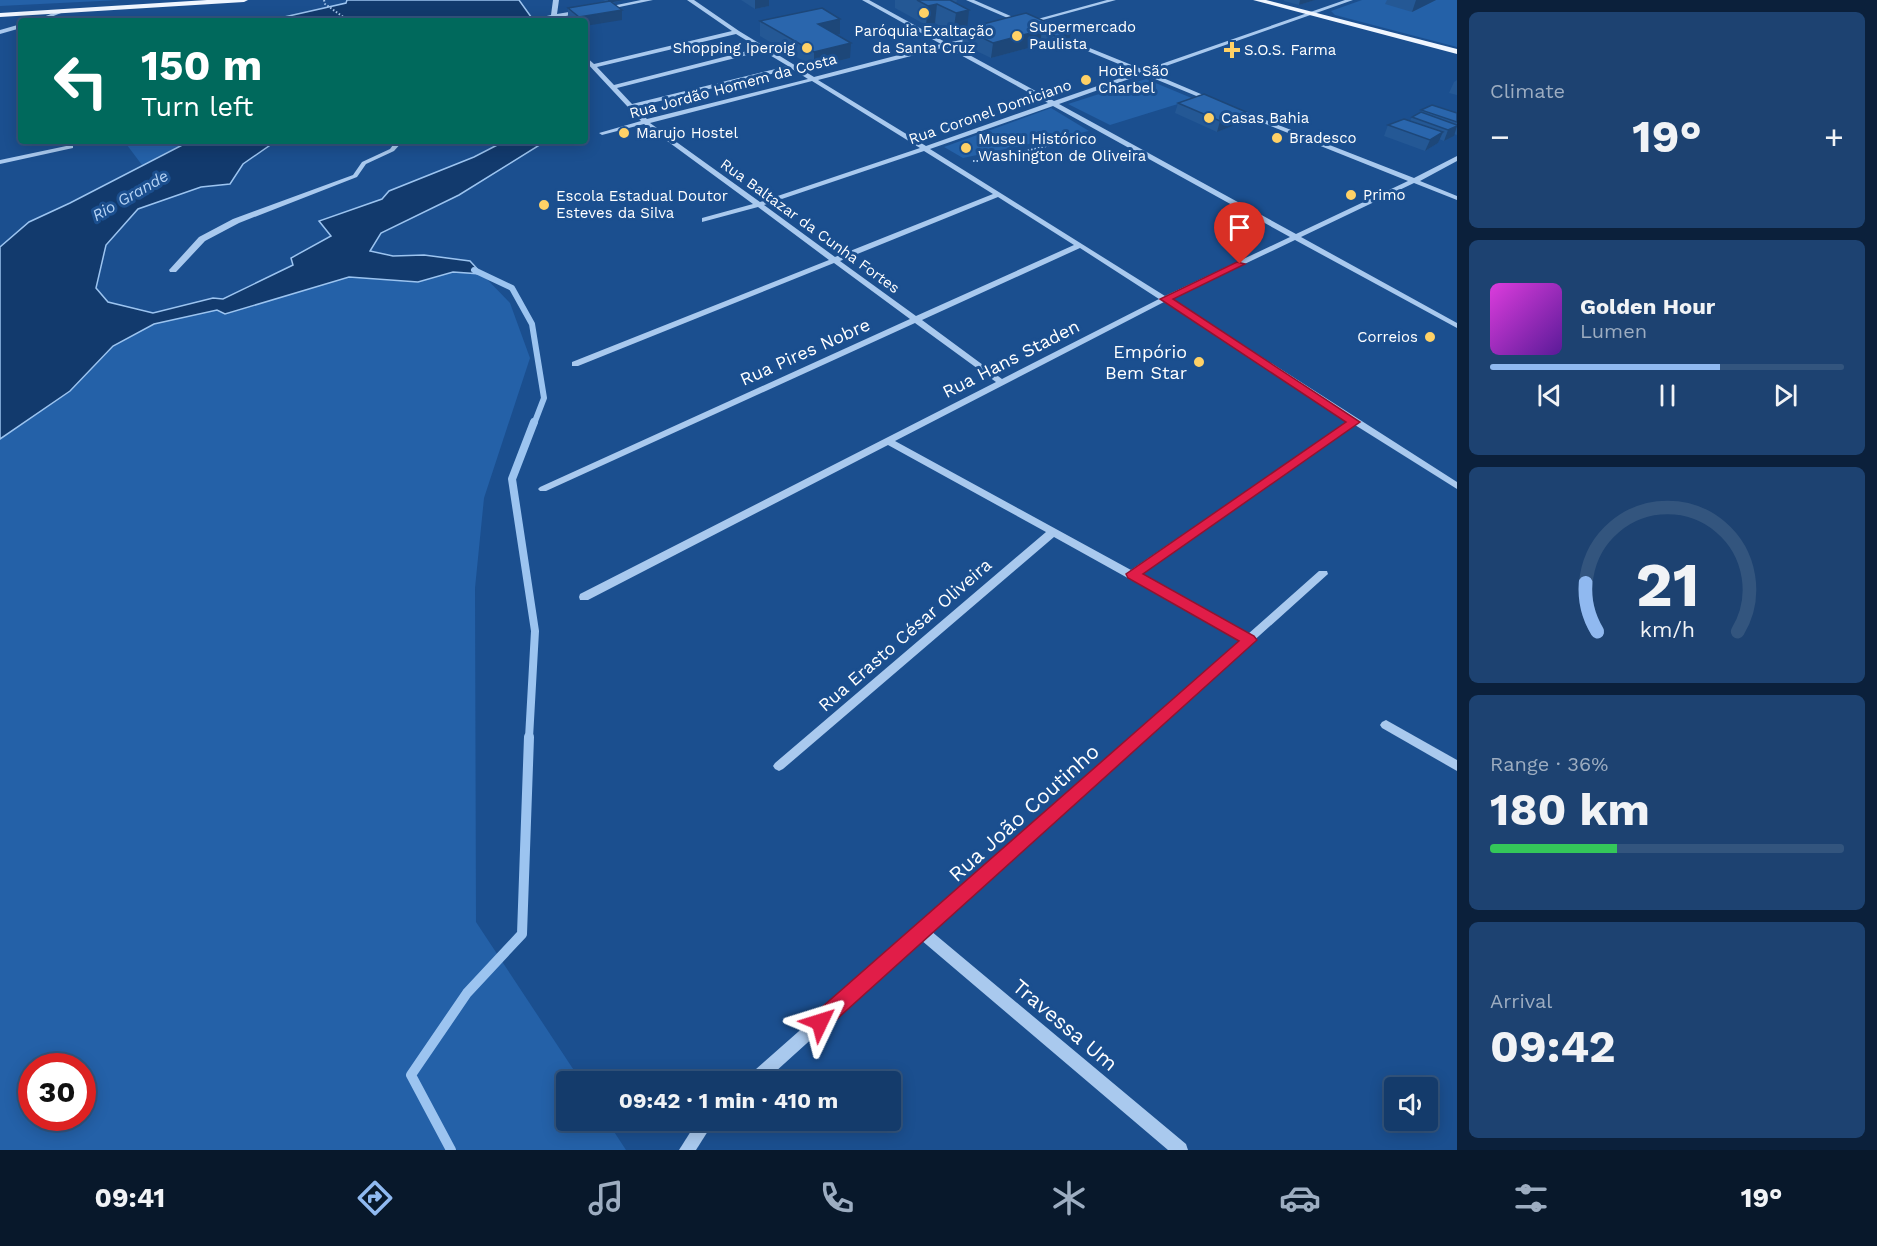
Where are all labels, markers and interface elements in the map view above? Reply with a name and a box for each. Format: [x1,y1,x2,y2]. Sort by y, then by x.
marker: Paróquia Exaltação da Santa Cruz [917,6,931,20]
place label: Supermercado Paulista [1029,18,1136,53]
place label: Paróquia Exaltação da Santa Cruz [854,22,994,57]
marker: Supermercado Paulista [1010,29,1024,43]
place label: Shopping Iperoig [673,39,795,57]
text: 150 m [141,41,262,90]
marker: Shopping Iperoig [800,41,814,55]
place label: S.O.S. Farma [1244,41,1337,59]
icon: left [42,42,120,120]
marker: S.O.S. Farma [1225,43,1239,57]
street label: Rua Jordão Homem da Costa [627,49,839,122]
place label: Hotel São Charbel [1098,62,1169,97]
marker: Hotel São Charbel [1079,73,1093,87]
street label: Rua Coronel Domiciano [906,76,1074,148]
text: Climate [1490,79,1565,103]
text: Turn left [141,91,253,123]
place label: Casas Bahia [1221,109,1310,127]
text: 19° [1632,110,1702,163]
marker: Casas Bahia [1202,111,1216,125]
text: − [1490,117,1510,156]
text: + [1824,117,1844,156]
place label: Marujo Hostel [636,124,738,142]
marker: Marujo Hostel [617,126,631,140]
place label: Bradesco [1289,129,1357,147]
place label: Museu Histórico Washington de Oliveira [978,130,1147,165]
marker: Bradesco [1270,131,1284,145]
marker: Museu Histórico Washington de Oliveira [959,141,973,155]
street label: Rua Baltazar da Cunha Fortes [717,155,903,297]
water label: Rio Grande [89,166,172,225]
place label: Primo [1363,186,1406,204]
place label: Escola Estadual Doutor Esteves da Silva [556,187,728,222]
marker: Primo [1344,188,1358,202]
marker: Escola Estadual Doutor Esteves da Silva [537,198,551,212]
pin [1214,202,1265,264]
icon: arrive [1223,211,1256,244]
text: Golden Hour [1580,294,1715,319]
street label: Rua Pires Nobre [736,313,873,390]
street label: Rua Hans Staden [939,315,1083,402]
text: Lumen [1580,319,1647,343]
place label: Correios [1357,328,1418,346]
marker: Correios [1423,330,1437,344]
place label: Empório Bem Star [1105,341,1187,383]
marker: Empório Bem Star [1192,355,1206,369]
icon: previous [1533,379,1566,412]
icon: pause [1651,379,1684,412]
icon: next [1769,379,1802,412]
text: 21 [1635,548,1699,621]
street label: Rua Erasto César Oliveira [814,554,996,716]
text: km/h [1639,617,1695,642]
street label: Rua João Coutinho [943,739,1104,887]
text: Range · 36% [1490,752,1608,776]
text: 180 km [1490,783,1650,836]
street label: Travessa Um [1008,973,1123,1076]
text: Arrival [1490,989,1552,1013]
position arrow [788,990,852,1054]
text: 09:42 [1490,1020,1616,1073]
speed limit sign: 30 [18,1053,96,1131]
map controls [1384,1077,1438,1131]
button: sound [1384,1077,1438,1131]
text: 09:42 · 1 min · 410 m [619,1088,838,1113]
icon: directions [354,1177,396,1219]
icon: music [585,1177,627,1219]
icon: phone [816,1177,858,1219]
icon: climate [1048,1177,1090,1219]
icon: car [1279,1177,1321,1219]
icon: filters [1510,1177,1552,1219]
text: 09:41 [95,1182,165,1214]
text: 19° [1741,1182,1782,1214]

